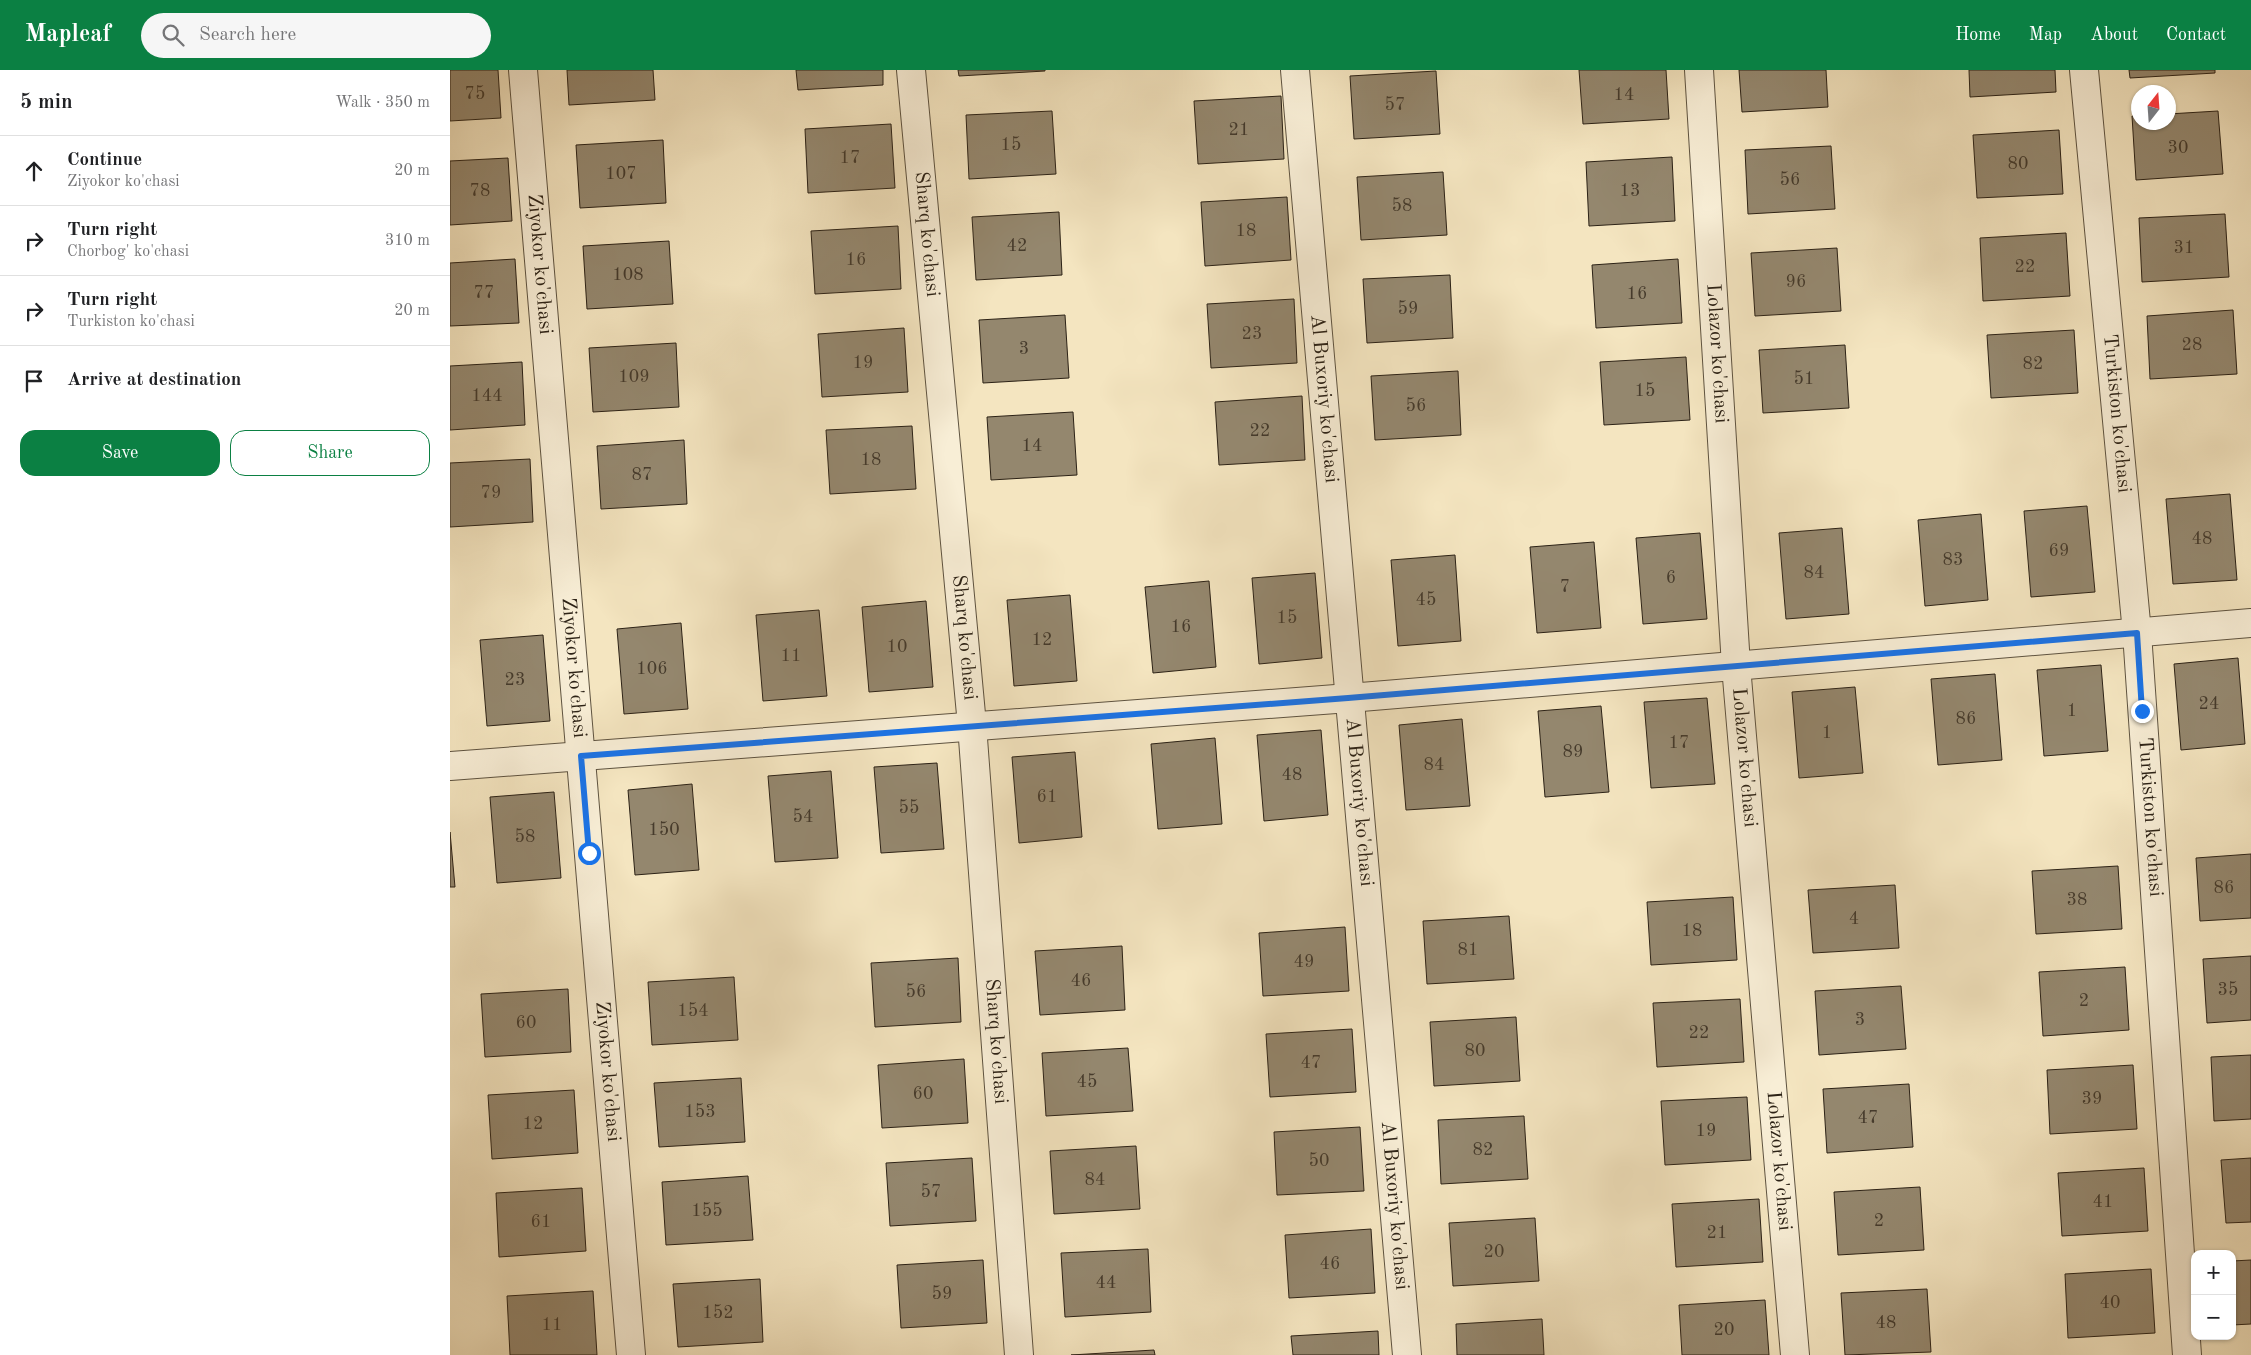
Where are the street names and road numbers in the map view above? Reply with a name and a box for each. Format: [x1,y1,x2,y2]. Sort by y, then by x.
street label: Sharq ko'chasi [911,171,942,298]
street label: Ziyokor ko'chasi [523,193,555,335]
street label: Lolazor ko'chasi [1702,283,1731,424]
street label: Al Buxoriy ko'chasi [1306,314,1341,484]
street label: Turkiston ko'chasi [2099,333,2134,494]
street label: Sharq ko'chasi [948,574,980,701]
street label: Ziyokor ko'chasi [557,597,589,739]
street label: Lolazor ko'chasi [1728,687,1760,828]
street label: Al Buxoriy ko'chasi [1342,717,1376,887]
street label: Turkiston ko'chasi [2134,737,2165,897]
street label: Sharq ko'chasi [981,978,1010,1105]
street label: Ziyokor ko'chasi [591,1000,623,1143]
street label: Lolazor ko'chasi [1762,1090,1794,1232]
street label: Al Buxoriy ko'chasi [1377,1121,1411,1291]

